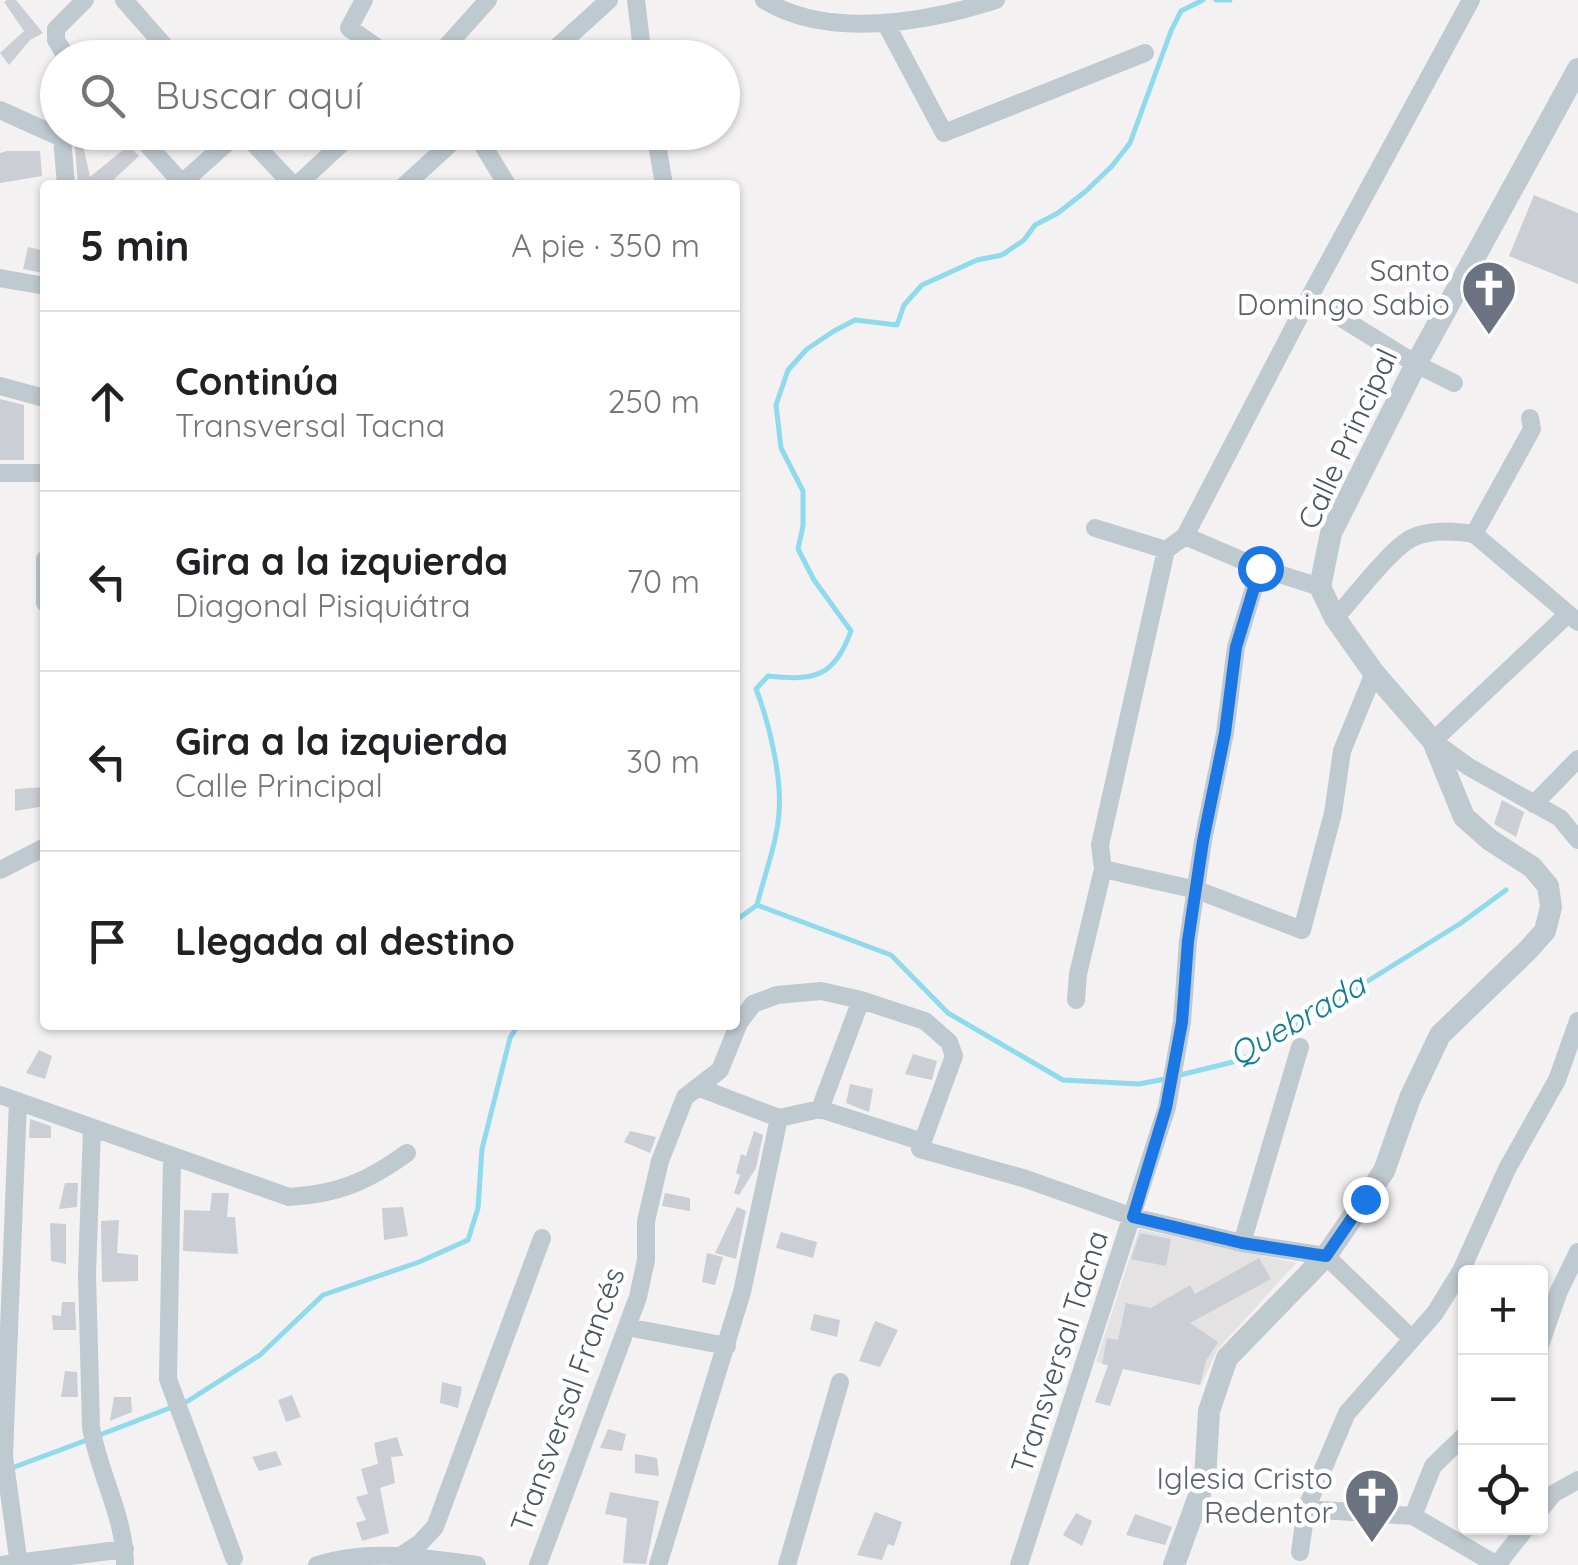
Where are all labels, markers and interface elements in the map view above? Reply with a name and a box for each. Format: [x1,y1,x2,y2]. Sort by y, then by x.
search box [40,40,740,150]
icon: search [75,68,130,123]
text: Buscar aquí [155,71,363,119]
text: 5 min [80,219,190,272]
text: A pie · 350 m [511,225,700,265]
place label: Santo Domingo Sabio [1237,251,1450,323]
church icon: Santo Domingo Sabio [1459,258,1519,337]
street label: Calle Principal [1289,342,1405,535]
text: Continúa [175,357,339,405]
icon: ahead [80,374,135,429]
text: 250 m [608,381,700,421]
text: Transversal Tacna [175,405,445,445]
text: Gira a la izquierda [175,537,508,585]
route start [1238,546,1284,592]
icon: left [80,554,135,609]
text: 70 m [627,561,700,601]
text: Diagonal Pisiquiátra [175,585,471,625]
text: Gira a la izquierda [175,717,508,765]
icon: left [80,734,135,789]
text: 30 m [626,741,700,781]
text: Calle Principal [175,765,383,805]
icon: arrive [80,914,135,969]
text: Llegada al destino [175,917,515,965]
water label: Quebrada [1221,963,1373,1074]
route end [1343,1177,1389,1223]
street label: Transversal Tacna [1002,1225,1116,1478]
street label: Transversal Francés [502,1262,633,1537]
map controls [1458,1265,1548,1535]
button: + [1458,1265,1548,1355]
button: − [1458,1355,1548,1445]
button: locate [1458,1445,1548,1535]
place label: Iglesia Cristo Redentor [1157,1459,1333,1531]
church icon: Iglesia Cristo Redentor [1342,1466,1402,1545]

